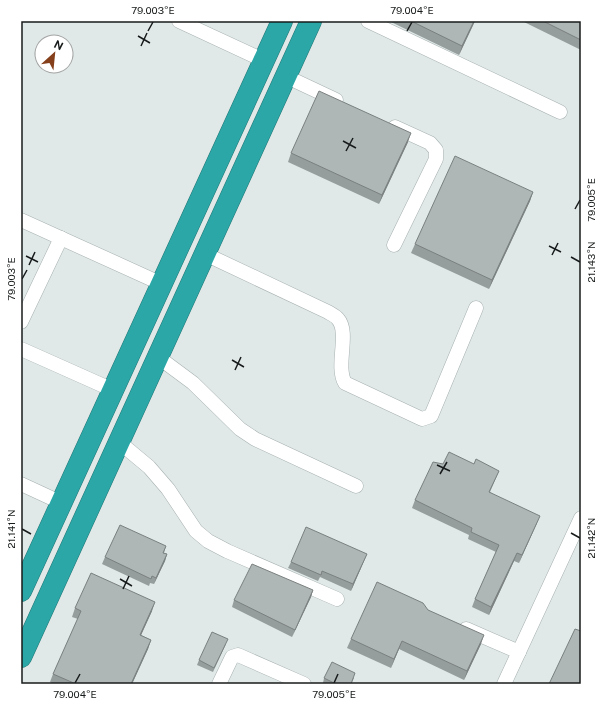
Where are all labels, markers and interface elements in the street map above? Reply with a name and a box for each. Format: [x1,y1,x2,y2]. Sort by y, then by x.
text: 79.003°E [131,4,175,16]
text: 79.004°E [390,4,434,16]
north arrow [34,34,74,74]
text: N [52,38,65,52]
text: 79.005°E [585,178,597,222]
text: 21.143°N [585,241,597,283]
text: 79.003°E [5,257,17,301]
text: 21.141°N [5,510,17,548]
text: 21.142°N [585,518,597,558]
text: 79.004°E [53,688,97,700]
text: 79.005°E [312,688,356,700]

